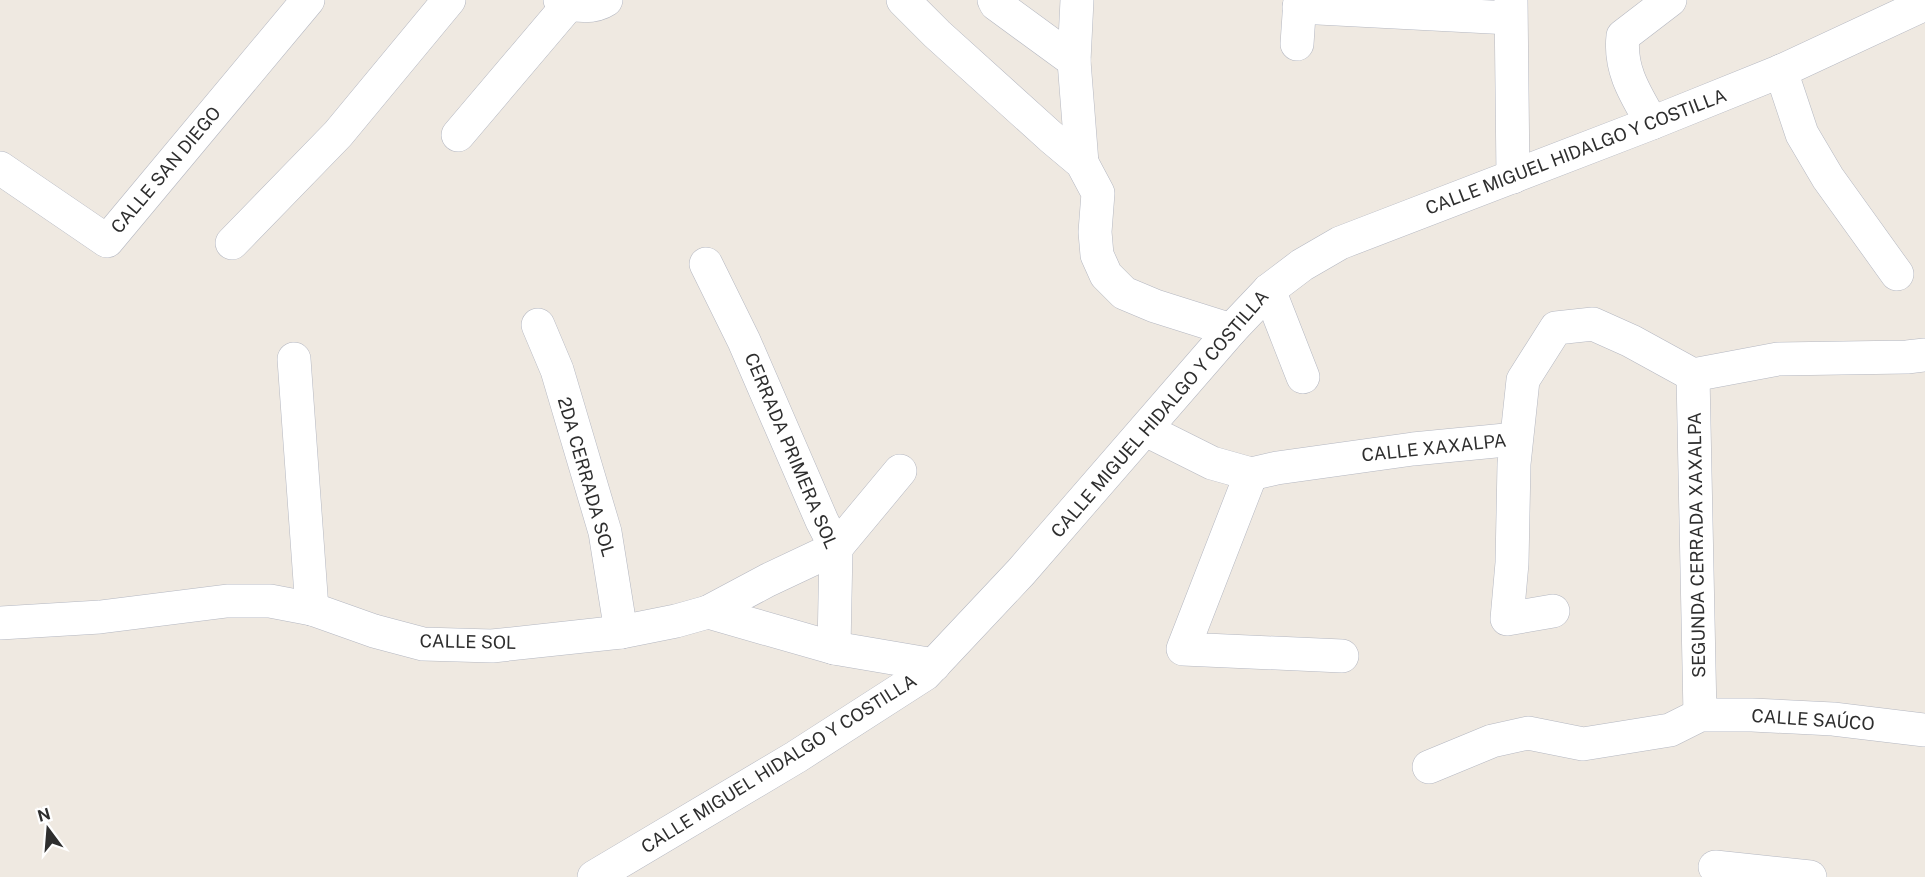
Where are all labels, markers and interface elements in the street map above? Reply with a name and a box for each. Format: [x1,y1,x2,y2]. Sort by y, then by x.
street label: CALLE MIGUEL HIDALGO Y COSTILLA [1422,84,1729,219]
street label: CALLE SAN DIEGO [107,102,225,237]
street label: CALLE MIGUEL HIDALGO Y COSTILLA [1047,286,1273,542]
street label: CERRADA PRIMERA SOL [741,350,842,552]
street label: 2DA CERRADA SOL [554,395,619,559]
street label: SEGUNDA CERRADA XAXALPA [1684,412,1709,678]
street label: CALLE XAXALPA [1360,429,1508,466]
street label: CALLE SOL [419,630,517,653]
street label: CALLE MIGUEL HIDALGO Y COSTILLA [637,670,920,857]
street label: CALLE SAÚCO [1751,704,1875,734]
north arrow [18,799,78,859]
text: N [35,804,53,826]

